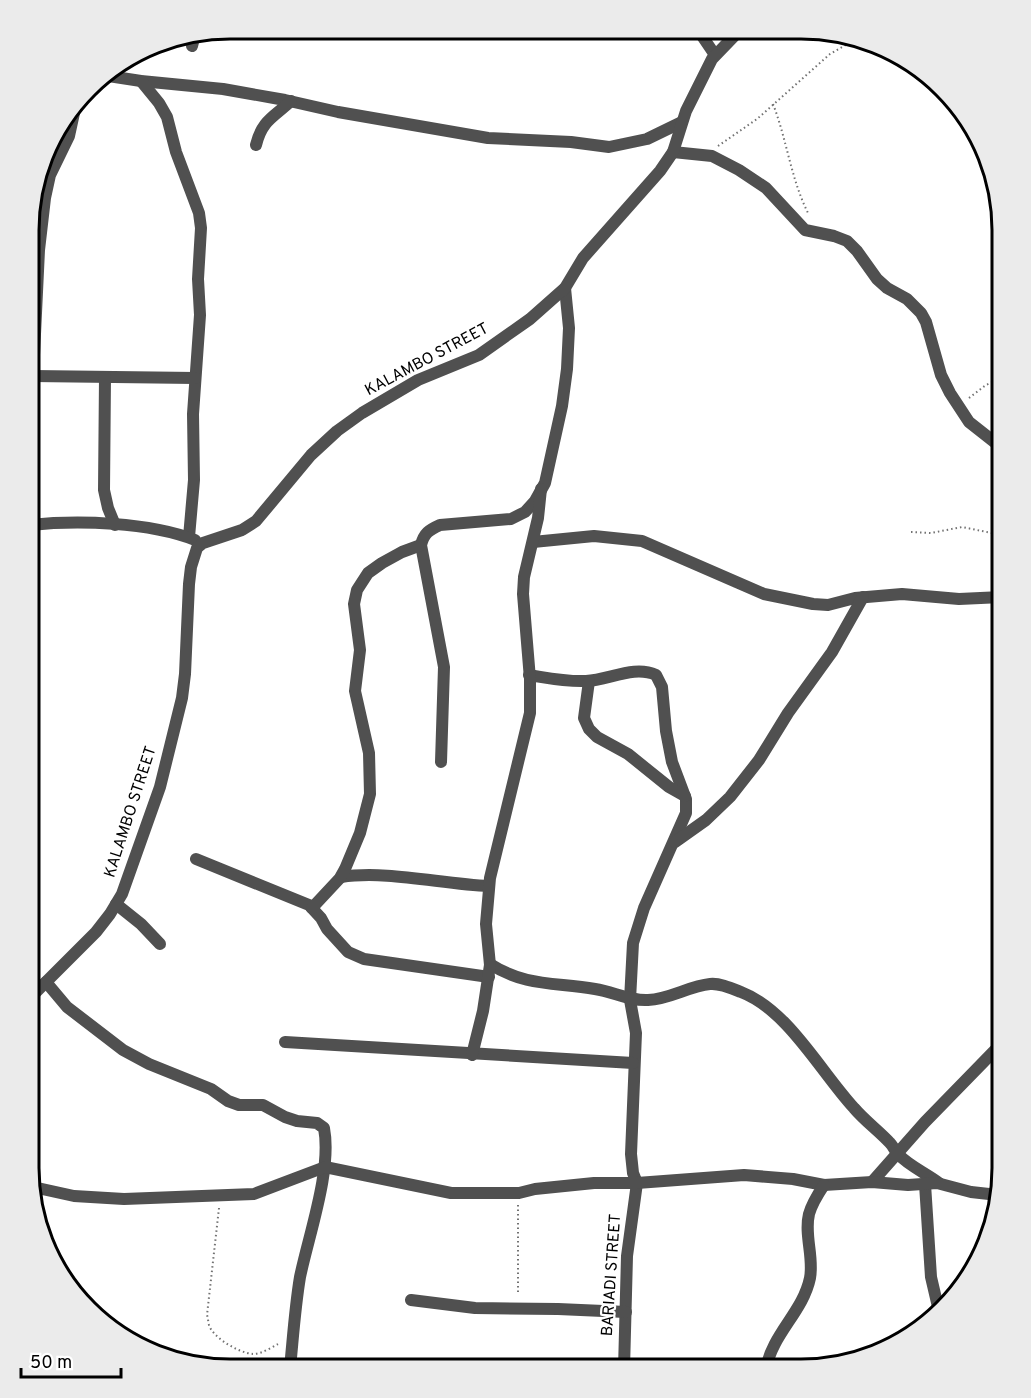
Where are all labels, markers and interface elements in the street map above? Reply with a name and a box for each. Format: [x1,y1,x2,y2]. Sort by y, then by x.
street label: KALAMBO STREET [362,319,492,401]
street label: KALAMBO STREET [100,744,162,880]
street label: BARIADI STREET [598,1213,626,1337]
scale bar [21,1341,122,1379]
text: 50 m [30,1352,72,1375]

